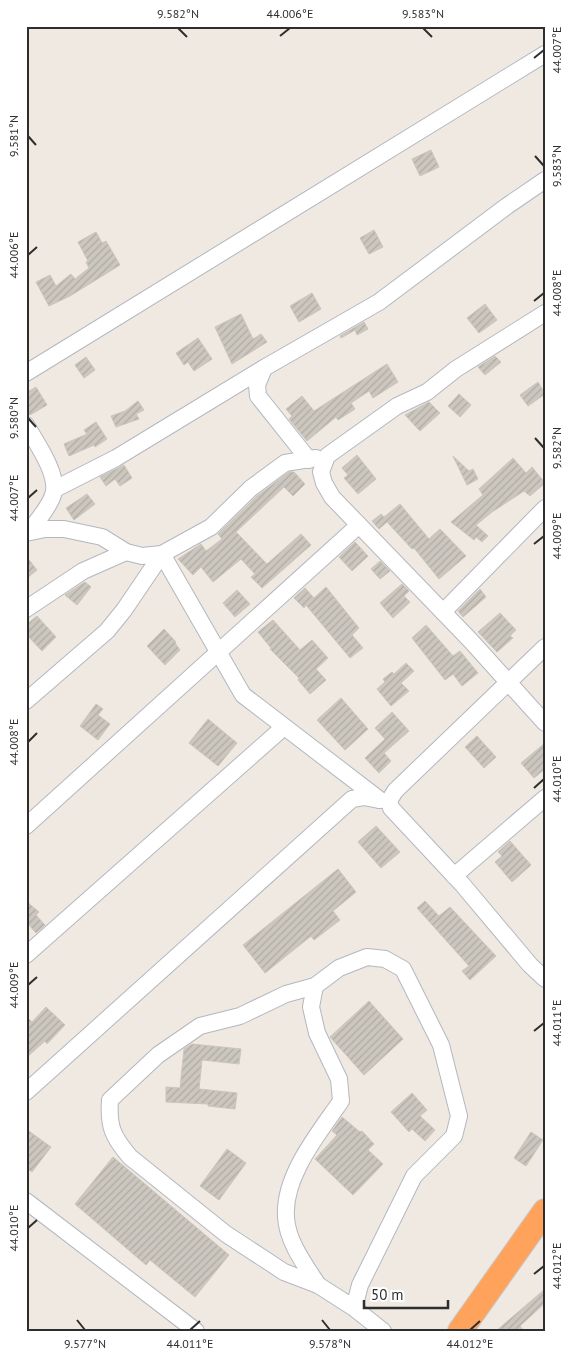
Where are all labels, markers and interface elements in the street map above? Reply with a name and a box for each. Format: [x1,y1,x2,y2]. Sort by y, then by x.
text: 9.582°N [157,6,199,21]
text: 44.006°E [267,6,313,21]
text: 9.583°N [402,6,444,21]
text: 44.007°E [549,27,564,73]
text: 9.581°N [6,115,21,157]
text: 9.583°N [549,145,564,187]
text: 44.006°E [6,232,21,278]
text: 44.008°E [549,270,564,316]
text: 9.580°N [6,397,21,439]
text: 9.582°N [549,427,564,469]
text: 44.007°E [6,475,21,521]
text: 44.009°E [549,513,564,559]
text: 44.008°E [6,719,21,765]
text: 44.010°E [549,756,564,802]
text: 44.009°E [6,962,21,1008]
text: 44.011°E [549,1000,564,1046]
text: 44.010°E [6,1205,21,1251]
text: 44.012°E [549,1243,564,1289]
scale bar [364,1277,447,1309]
text: 50 m [371,1285,404,1304]
text: 9.577°N [64,1336,106,1351]
text: 44.011°E [167,1336,213,1351]
text: 9.578°N [309,1336,351,1351]
text: 44.012°E [447,1336,493,1351]

